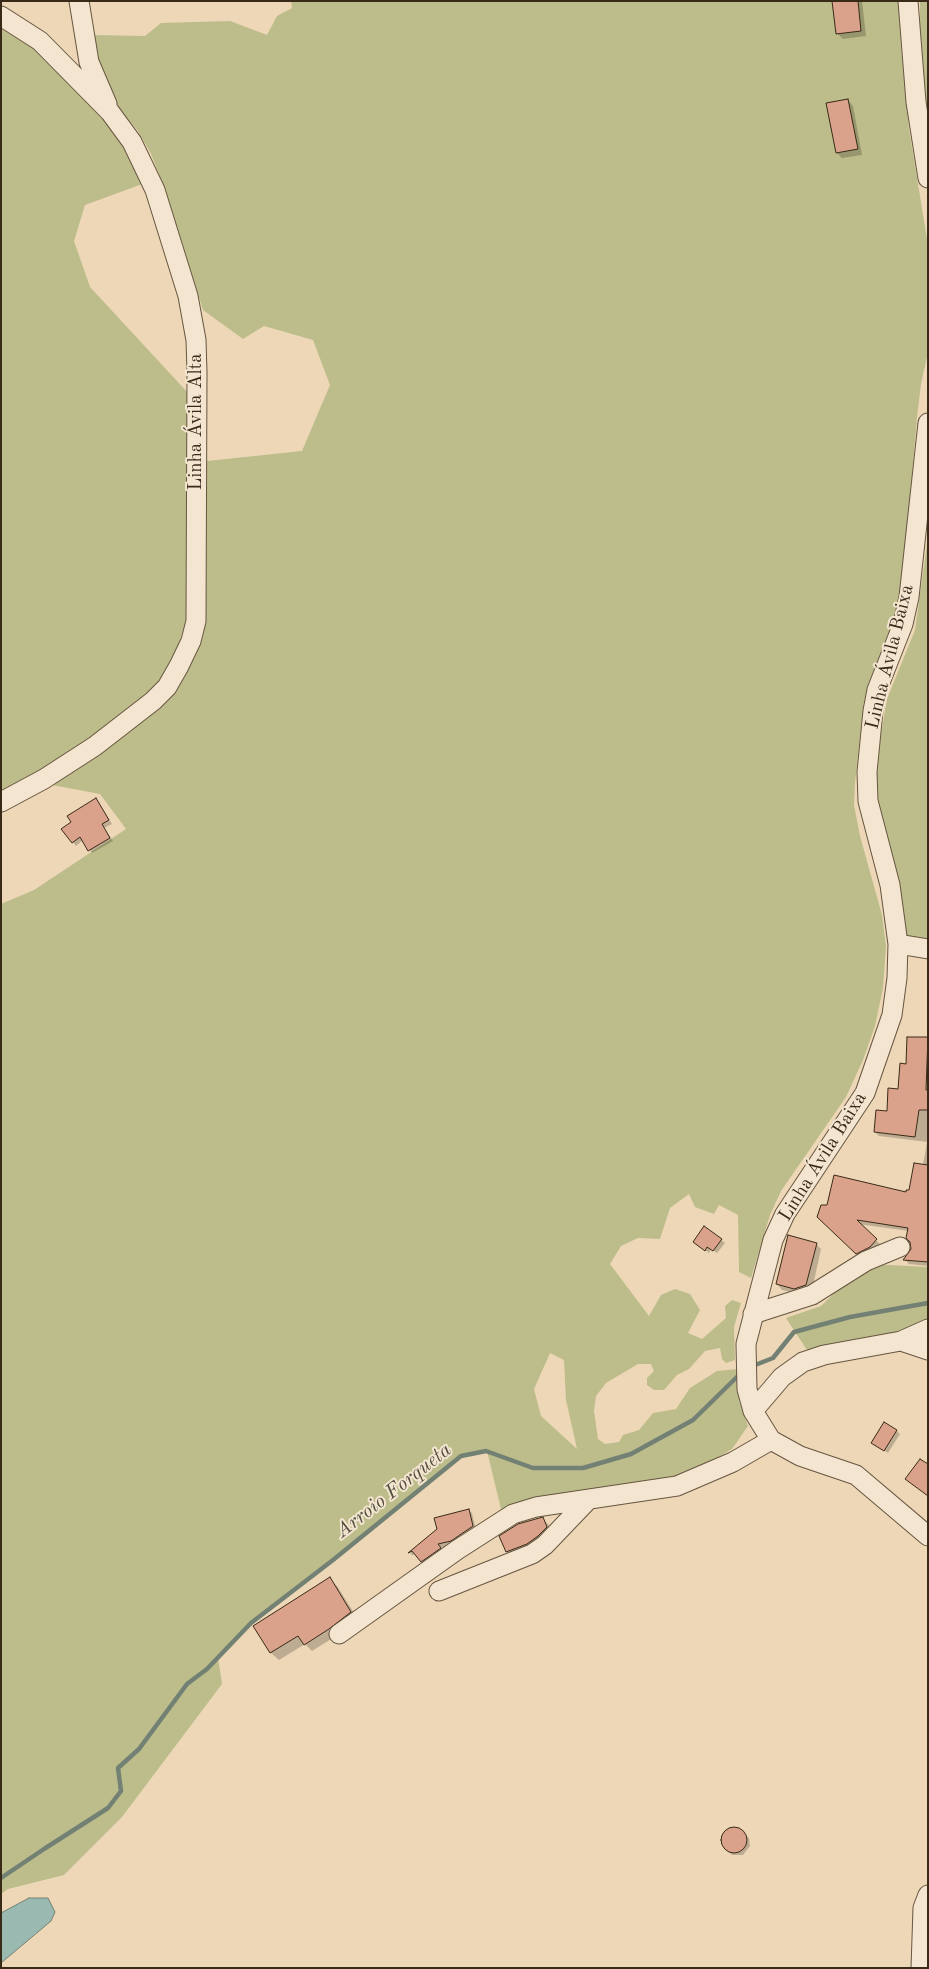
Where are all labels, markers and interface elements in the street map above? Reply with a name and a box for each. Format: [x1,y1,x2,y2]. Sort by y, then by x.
street label: Linha Ávila Alta [185,353,207,491]
street label: Linha Ávila Baixa [861,582,919,732]
street label: Linha Ávila Baixa [774,1088,872,1226]
water label: Arroio Forqueta [331,1438,457,1544]

